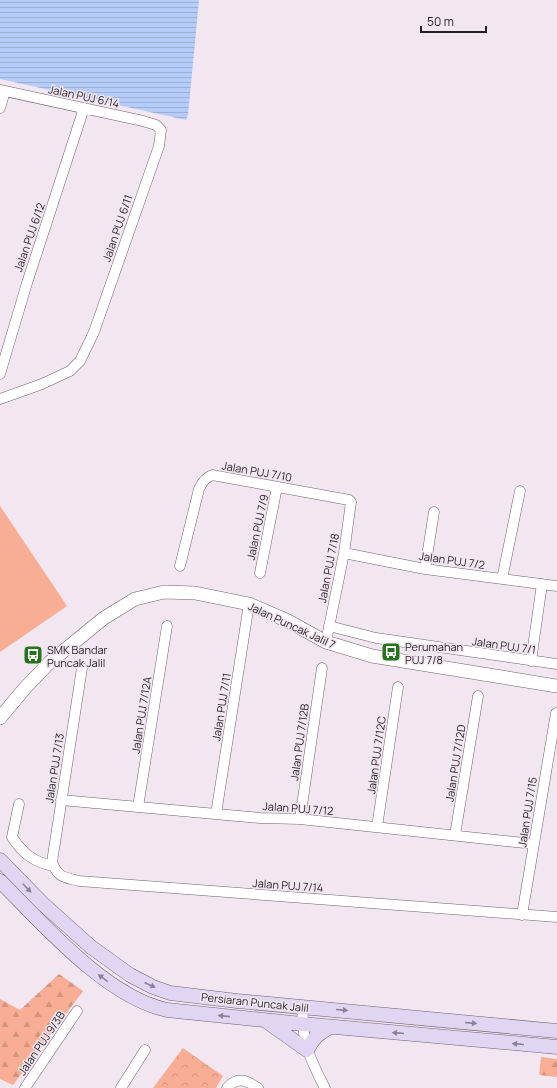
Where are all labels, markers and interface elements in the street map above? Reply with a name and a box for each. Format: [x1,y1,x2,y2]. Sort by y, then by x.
scale bar [421,8,486,34]
text: 50 m [427,13,454,30]
street label: Jalan PUJ 6/14 [47,81,121,111]
street label: Jalan PUJ 6/11 [99,192,135,264]
street label: Jalan PUJ 6/12 [10,201,48,273]
street label: Jalan PUJ 7/10 [221,457,293,485]
street label: Jalan PUJ 7/9 [243,493,271,561]
street label: Jalan PUJ 7/18 [314,532,342,604]
street label: Jalan PUJ 7/2 [418,548,486,572]
street label: Jalan Puncak Jalil 7 [246,598,338,652]
street label: Jalan PUJ 7/1 [471,633,537,657]
place label: Perumahan PUJ 7/8 [405,639,463,667]
bus stop icon: Perumahan PUJ 7/8 [380,641,402,663]
place label: SMK Bandar Puncak Jalil [47,642,108,670]
bus stop icon: SMK Bandar Puncak Jalil [22,644,44,666]
street label: Jalan PUJ 7/11 [208,672,234,742]
street label: Jalan PUJ 7/12A [128,676,154,754]
street label: Jalan PUJ 7/12B [286,702,312,781]
street label: Jalan PUJ 7/12C [363,715,389,795]
street label: Jalan PUJ 7/12D [441,723,469,803]
street label: Jalan PUJ 7/13 [41,732,67,804]
street label: Jalan PUJ 7/15 [514,776,540,848]
street label: Jalan PUJ 7/12 [262,798,334,818]
street label: Jalan PUJ 7/14 [252,875,324,895]
one-way arrow [22,883,32,893]
one-way arrow [98,974,108,982]
one-way arrow [145,983,157,989]
street label: Persiaran Puncak Jalil [200,989,310,1015]
one-way arrow [336,1007,348,1014]
street label: Jalan PUJ 9/3B [14,1008,68,1078]
one-way arrow [218,1012,230,1019]
one-way arrow [465,1019,477,1026]
one-way arrow [392,1030,404,1036]
one-way arrow [512,1040,524,1047]

